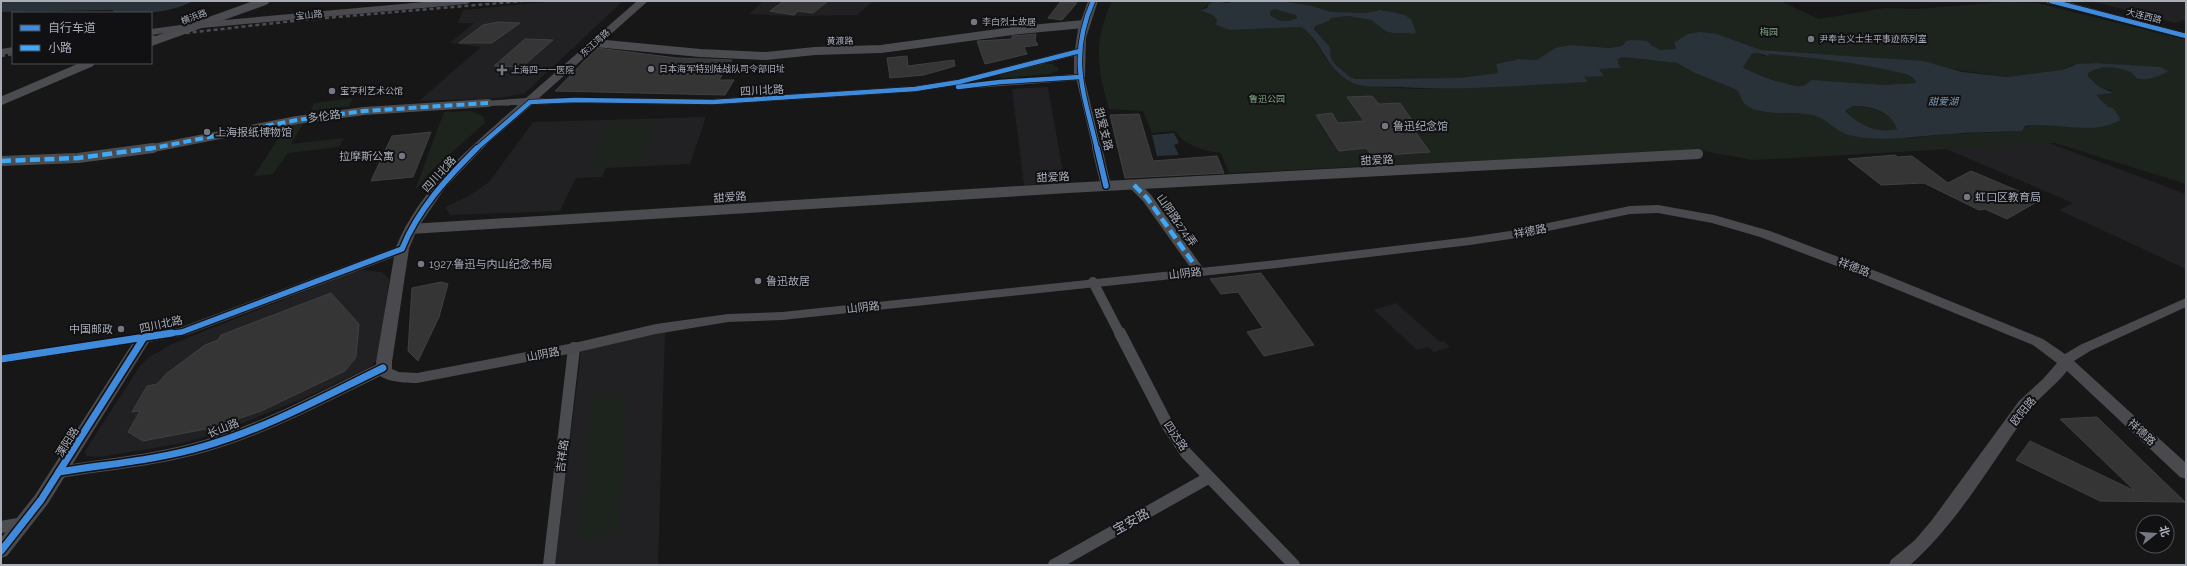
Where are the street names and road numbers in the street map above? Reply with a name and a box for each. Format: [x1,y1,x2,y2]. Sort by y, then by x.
street label: 大连西路 [2125,7,2163,25]
street label: 横浜路 [180,8,208,26]
street label: 宝山路 [295,9,323,21]
street label: 东江湾路 [578,27,612,59]
street label: 黄渡路 [826,36,854,46]
street label: 四川北路 [740,83,784,98]
street label: 甜爱支路 [1092,106,1115,152]
street label: 多伦路 [307,108,341,125]
street label: 甜爱路 [1360,153,1394,168]
street label: 四川北路 [420,154,459,195]
street label: 甜爱路 [1036,170,1070,185]
street label: 甜爱路 [713,190,747,205]
street label: 山阴路274弄 [1154,192,1199,249]
street label: 祥德路 [1513,222,1548,241]
street label: 祥德路 [1836,255,1872,279]
street label: 山阴路 [1168,265,1202,282]
street label: 山阴路 [846,299,880,316]
street label: 四川北路 [138,314,184,335]
street label: 山阴路 [526,345,561,364]
street label: 欧阳路 [2008,395,2039,428]
street label: 长山路 [205,416,241,440]
street label: 祥德路 [2125,416,2158,448]
street label: 四达路 [1161,419,1190,454]
street label: 溧阳路 [53,425,82,460]
street label: 吉祥路 [554,439,571,473]
street label: 宝安路 [1111,505,1152,537]

